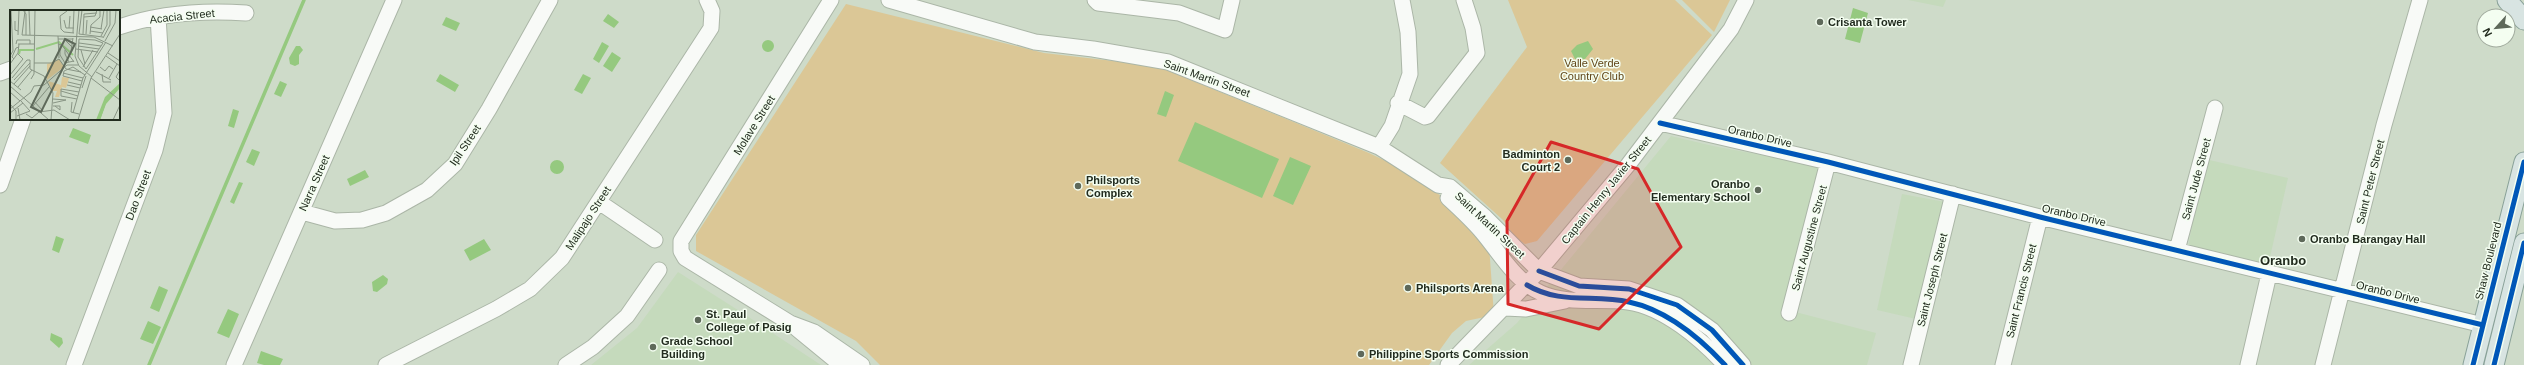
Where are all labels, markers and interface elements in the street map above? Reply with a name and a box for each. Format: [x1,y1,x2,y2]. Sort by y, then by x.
street label: Acacia Street [149,7,215,25]
north arrow [2476,8,2516,48]
inset map [10,10,120,120]
place label: Crisanta Tower [1828,16,1907,28]
marker: Crisanta Tower [1815,17,1825,27]
text: N [2480,26,2494,39]
street label: Saint Martin Street [1162,57,1252,99]
park label: Valle Verde Country Club [1560,57,1624,82]
street label: Molave Street [731,93,777,157]
street label: Ipil Street [447,122,483,168]
street label: Oranbo Drive [1727,123,1793,149]
street label: Captain Henry Javier Street [1559,134,1653,246]
street label: Saint Jude Street [2179,137,2213,221]
street label: Saint Peter Street [2354,138,2386,226]
place label: Badminton Court 2 [1503,148,1560,173]
street label: Narra Street [296,153,332,213]
marker: Badminton Court 2 [1563,155,1573,165]
street label: Dao Street [123,168,153,222]
place label: Philsports Complex [1086,174,1140,199]
place label: Oranbo Elementary School [1651,178,1750,203]
marker: Philsports Complex [1073,181,1083,191]
street label: Malipajo Street [563,184,613,252]
street label: Saint Augustine Street [1789,184,1829,292]
marker: Oranbo Elementary School [1753,185,1763,195]
street label: Saint Martin Street [1453,190,1527,260]
street label: Oranbo Drive [2041,202,2107,228]
street label: Shaw Boulevard [2472,221,2504,301]
street label: Saint Joseph Street [1915,232,1949,328]
place label: Oranbo Barangay Hall [2310,233,2426,245]
marker: Oranbo Barangay Hall [2297,234,2307,244]
street label: Saint Francis Street [2003,243,2039,339]
district label: Oranbo [2260,253,2306,268]
street label: Oranbo Drive [2355,278,2421,306]
place label: Philsports Arena [1416,282,1504,294]
marker: Philsports Arena [1403,283,1413,293]
place label: St. Paul College of Pasig [706,308,792,333]
marker: St. Paul College of Pasig [693,315,703,325]
place label: Grade School Building [661,335,733,360]
marker: Grade School Building [648,342,658,352]
place label: Philippine Sports Commission [1369,348,1529,360]
marker: Philippine Sports Commission [1356,349,1366,359]

